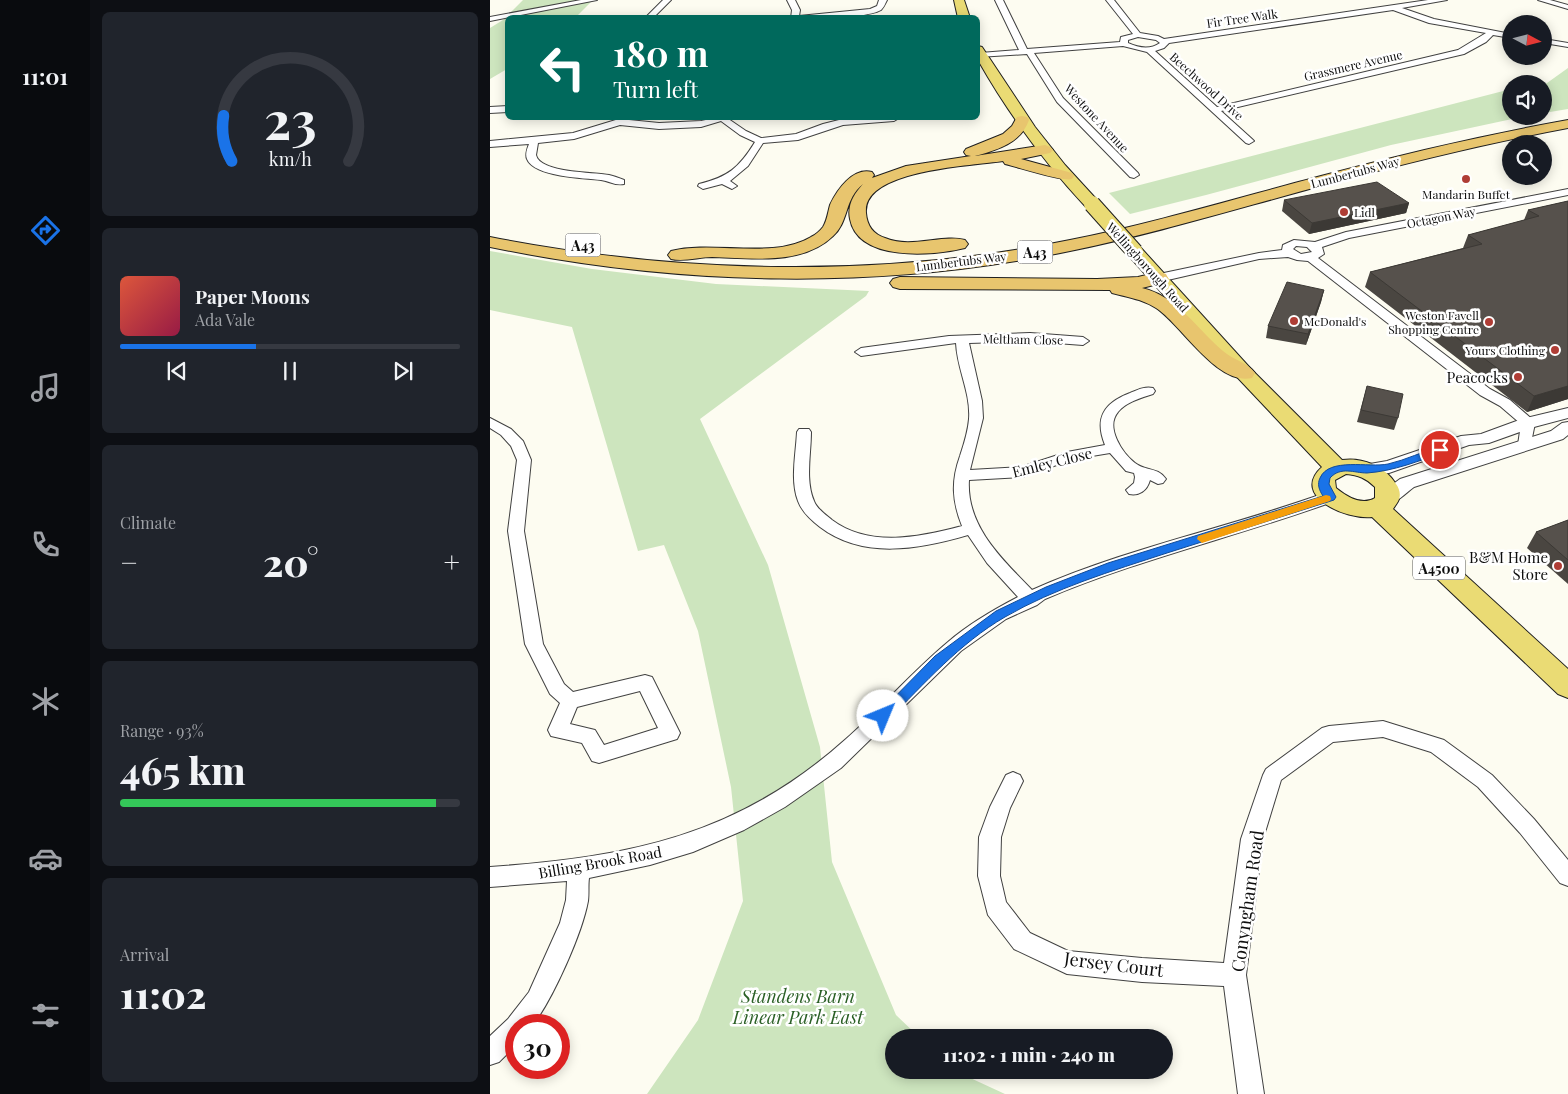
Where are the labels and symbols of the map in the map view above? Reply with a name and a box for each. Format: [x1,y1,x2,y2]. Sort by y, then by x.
street label: Fir Tree Walk [1205,5,1279,31]
north arrow [1502,15,1552,65]
street label: Grassmere Avenue [1302,46,1404,84]
street label: Beechwood Drive [1167,49,1247,123]
street label: Westone Avenue [1061,80,1133,156]
street label: Lumbertubs Way [1309,152,1401,192]
marker: Mandarin Buffet [1460,173,1472,185]
place label: Mandarin Buffet [1422,186,1511,202]
street label: Octagon Way [1405,202,1477,232]
place label: Lidl [1354,204,1376,220]
marker: Lidl [1338,206,1350,218]
street label: Wellingborough Road [1103,218,1193,315]
road number: A43 [566,234,600,256]
road number: A43 [1018,240,1052,264]
street label: Lumbertubs Way [915,248,1007,274]
place label: Weston Favell Shopping Centre [1388,307,1480,337]
place label: McDonald's [1304,313,1366,329]
marker: McDonald's [1288,315,1300,327]
marker: Weston Favell Shopping Centre [1483,316,1495,328]
street label: Meltham Close [983,330,1063,348]
place label: Yours Clothing [1464,342,1546,358]
marker: Yours Clothing [1549,344,1561,356]
place label: Peacocks [1447,367,1508,387]
marker: Peacocks [1512,371,1524,383]
pin [1419,429,1461,471]
street label: Emley Close [1010,442,1094,482]
place label: B&M Home Store [1469,547,1548,584]
road number: A4500 [1413,556,1465,580]
marker: B&M Home Store [1552,560,1564,572]
position arrow [856,689,908,741]
street label: Conyngham Road [1225,828,1269,973]
street label: Billing Brook Road [537,841,664,883]
street label: Jersey Court [1062,946,1166,982]
park label: Standens Barn Linear Park East [732,984,864,1029]
speed limit sign: 30 [505,1014,570,1079]

